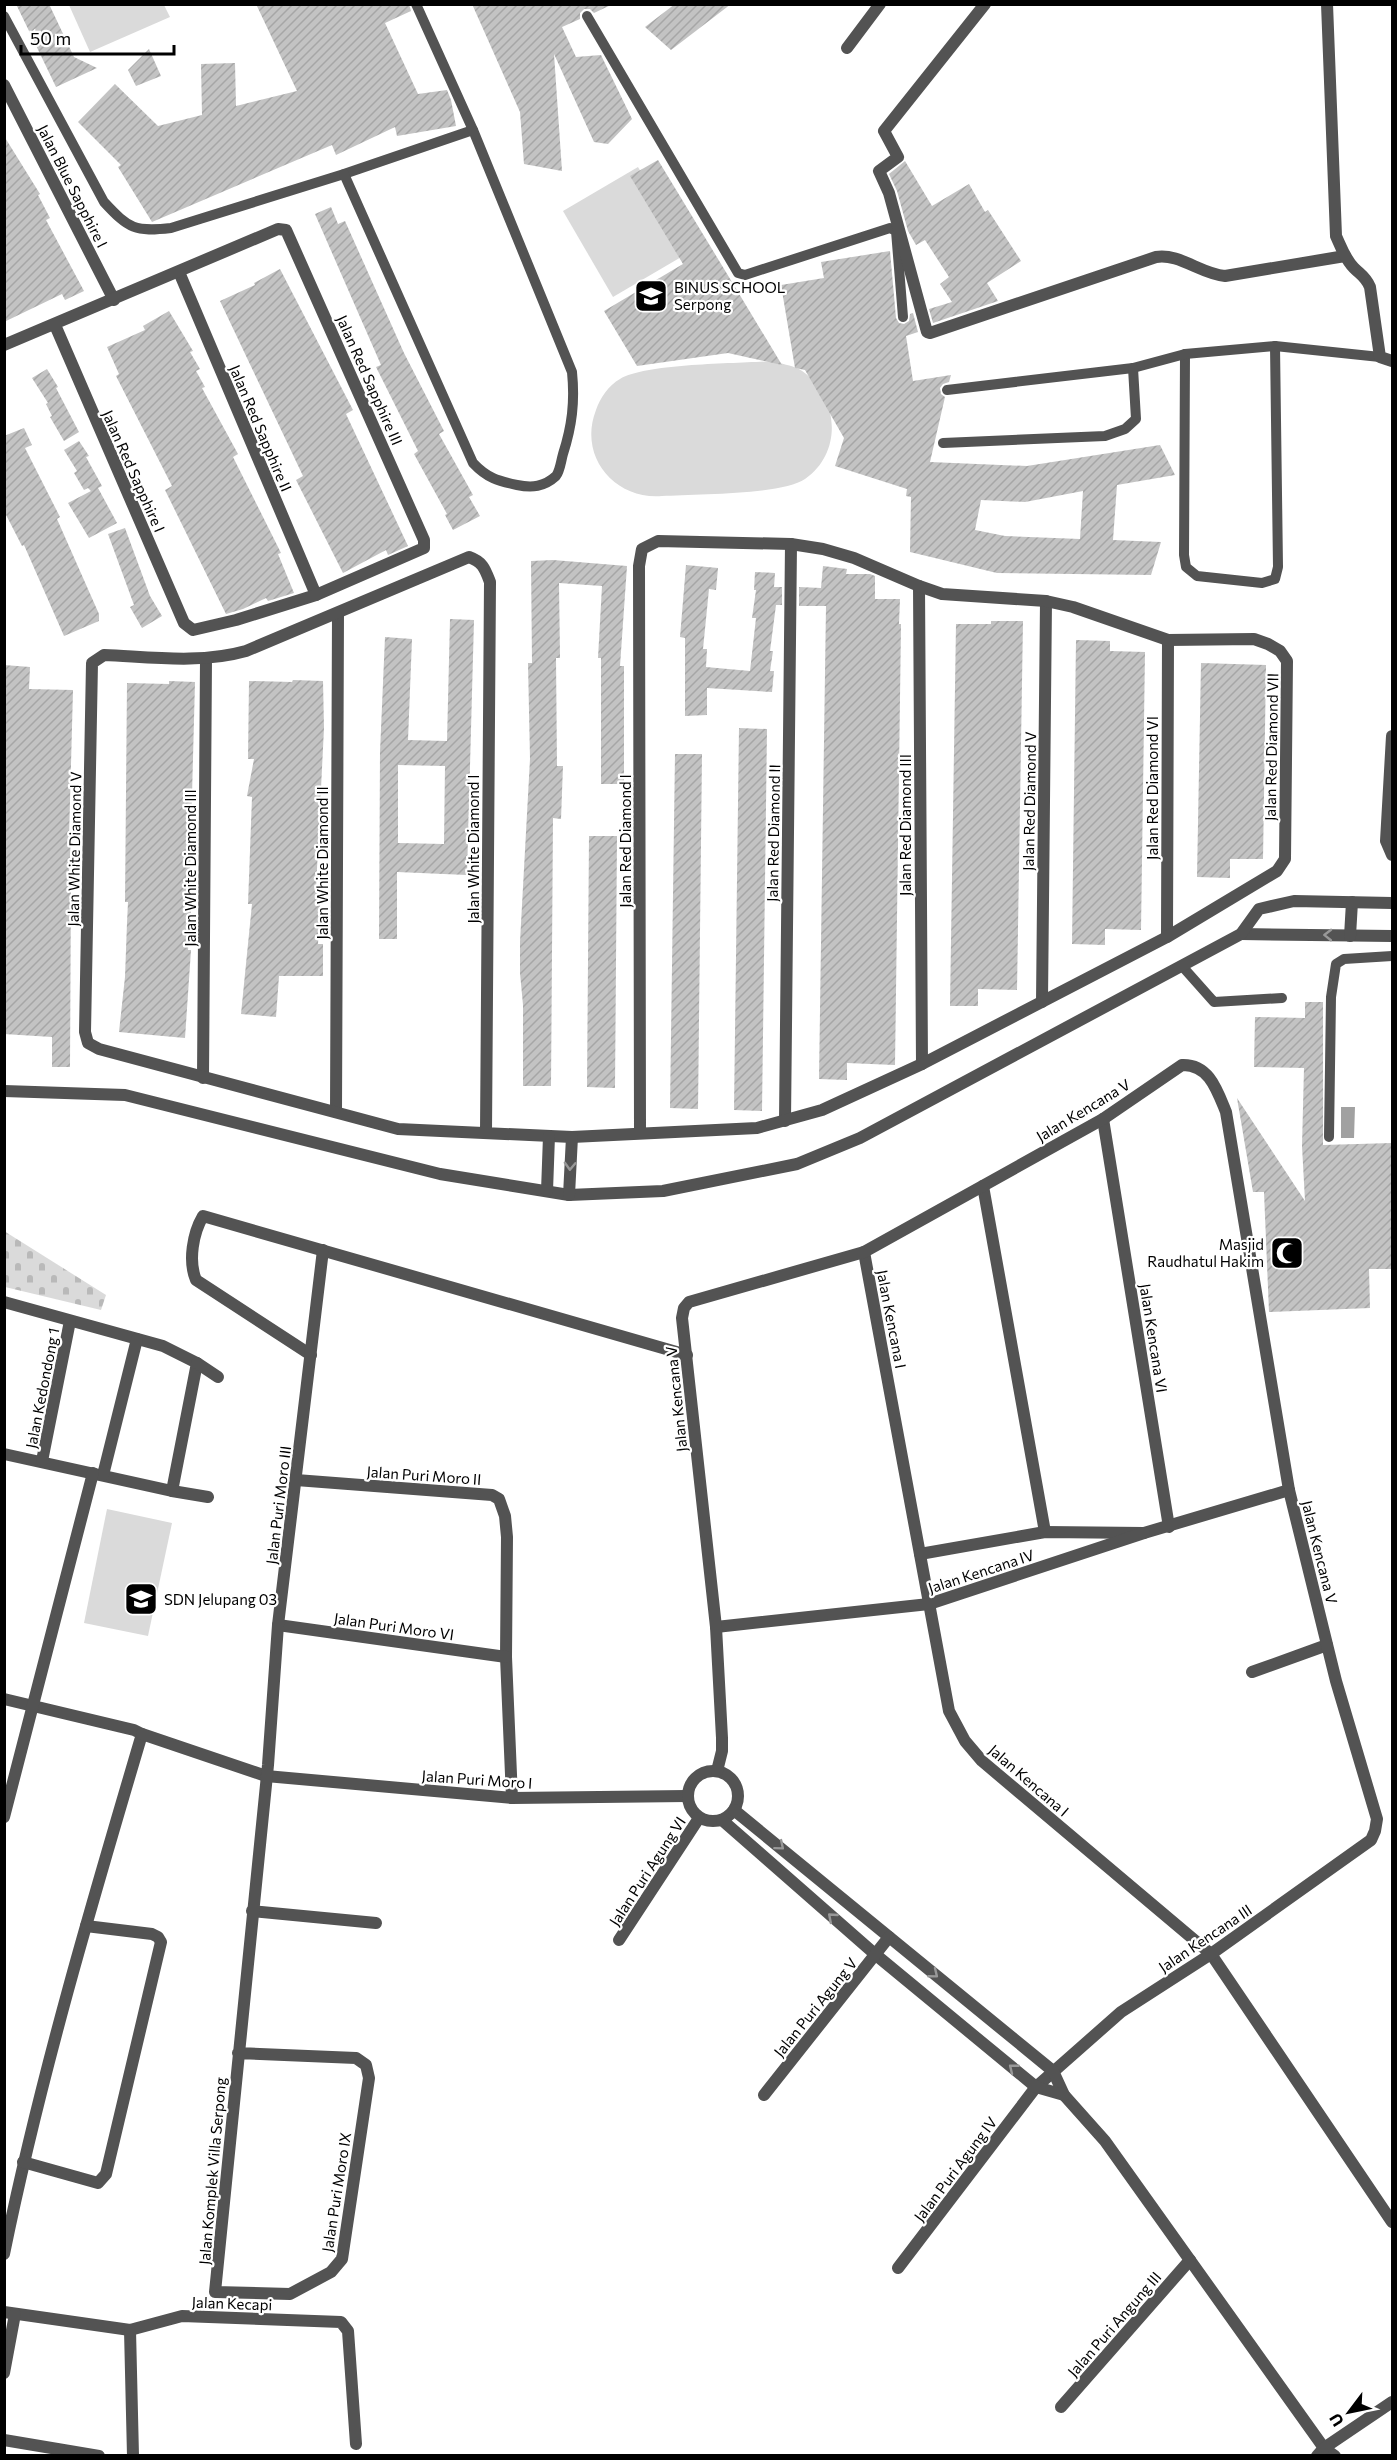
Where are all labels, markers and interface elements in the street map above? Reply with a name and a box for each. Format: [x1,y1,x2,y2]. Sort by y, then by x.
scale bar [21,18,174,56]
text: 50 m [30,27,71,49]
street label: Jalan Blue Sapphire I [34,122,112,250]
school or university icon: BINUS SCHOOL Serpong [633,278,669,314]
place label: BINUS SCHOOL Serpong [674,278,786,313]
street label: Jalan Red Sapphire III [333,312,407,448]
street label: Jalan Red Sapphire II [226,362,296,494]
street label: Jalan Red Sapphire I [99,407,169,535]
street label: Jalan Red Diamond VII [1261,673,1281,821]
street label: Jalan Red Diamond VI [1143,716,1161,860]
street label: Jalan Red Diamond V [1019,731,1039,871]
street label: Jalan Red Diamond III [896,754,914,896]
street label: Jalan Red Diamond II [763,764,783,902]
street label: Jalan White Diamond V [64,771,84,927]
street label: Jalan White Diamond I [464,774,482,924]
street label: Jalan Red Diamond I [616,774,634,908]
street label: Jalan White Diamond II [313,786,331,940]
street label: Jalan White Diamond III [181,789,199,947]
one-way arrow [1324,929,1333,941]
street label: Jalan Kencana V [1033,1075,1133,1145]
one-way arrow [563,1162,576,1171]
place label: Masjid Raudhatul Hakim [1147,1235,1264,1270]
mosque icon: Masjid Raudhatul Hakim [1269,1235,1305,1271]
street label: Jalan Kencana I [874,1268,910,1370]
street label: Jalan Kencana VI [1136,1282,1172,1394]
street label: Jalan Kedondong 1 [21,1326,63,1450]
street label: Jalan Kencana V [661,1345,691,1453]
street label: Jalan Puri Moro III [262,1445,294,1565]
street label: Jalan Puri Moro II [366,1462,482,1488]
street label: Jalan Kencana V [1298,1498,1342,1606]
street label: Jalan Kencana IV [926,1545,1036,1597]
school or university icon: SDN Jelupang 03 [123,1581,159,1617]
place label: SDN Jelupang 03 [164,1590,277,1608]
street label: Jalan Puri Moro VI [333,1609,455,1643]
street label: Jalan Kencana I [985,1740,1073,1820]
street label: Jalan Puri Moro I [421,1766,533,1792]
street label: Jalan Puri Agung VI [605,1813,689,1929]
one-way arrow [773,1839,784,1850]
street label: Jalan Kencana III [1155,1900,1255,1976]
one-way arrow [828,1913,839,1924]
street label: Jalan Puri Agung V [770,1954,860,2060]
one-way arrow [928,1967,939,1978]
one-way arrow [1009,2065,1020,2076]
street label: Jalan Komplek Villa Serpong [195,2076,229,2266]
street label: Jalan Puri Agung IV [910,2113,1000,2225]
street label: Jalan Puri Moro IX [318,2131,354,2253]
street label: Jalan Puri Angung III [1063,2268,1165,2380]
street label: Jalan Kecapi [191,2293,273,2313]
north arrow [1319,2382,1379,2442]
text: U [1325,2410,1347,2430]

